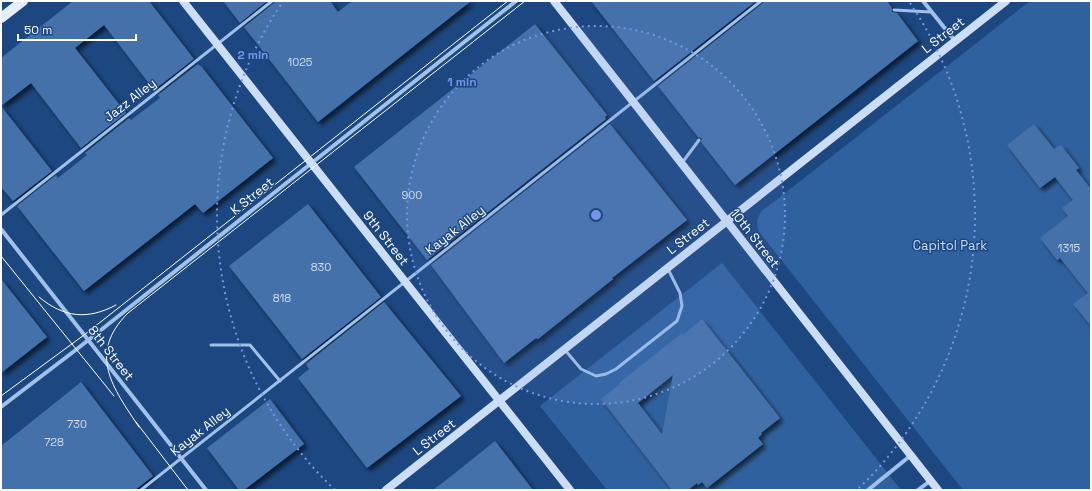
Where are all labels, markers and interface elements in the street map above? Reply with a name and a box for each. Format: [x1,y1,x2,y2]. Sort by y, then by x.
street label: L Street [918,13,968,57]
scale bar [18,16,136,42]
text: 50 m [24,22,52,38]
text: 2 min [237,47,269,63]
house number: 1025 [288,55,313,69]
street label: Jazz Alley [100,74,160,126]
text: 1 min [447,74,477,90]
street label: K Street [227,173,277,219]
house number: 900 [402,188,422,202]
street label: Kayak Alley [422,201,488,259]
street label: 10th Street [727,205,783,271]
street label: 9th Street [359,207,413,269]
centre of rings [589,208,603,222]
street label: L Street [663,214,713,258]
park label: Capitol Park [913,237,987,254]
house number: 1315 [1058,241,1081,255]
house number: 830 [311,260,331,274]
house number: 818 [273,291,291,305]
street label: 8th Street [84,322,138,384]
street label: Kayak Alley [167,402,233,460]
street label: L Street [409,415,459,459]
house number: 730 [67,417,87,431]
house number: 728 [44,435,64,449]

